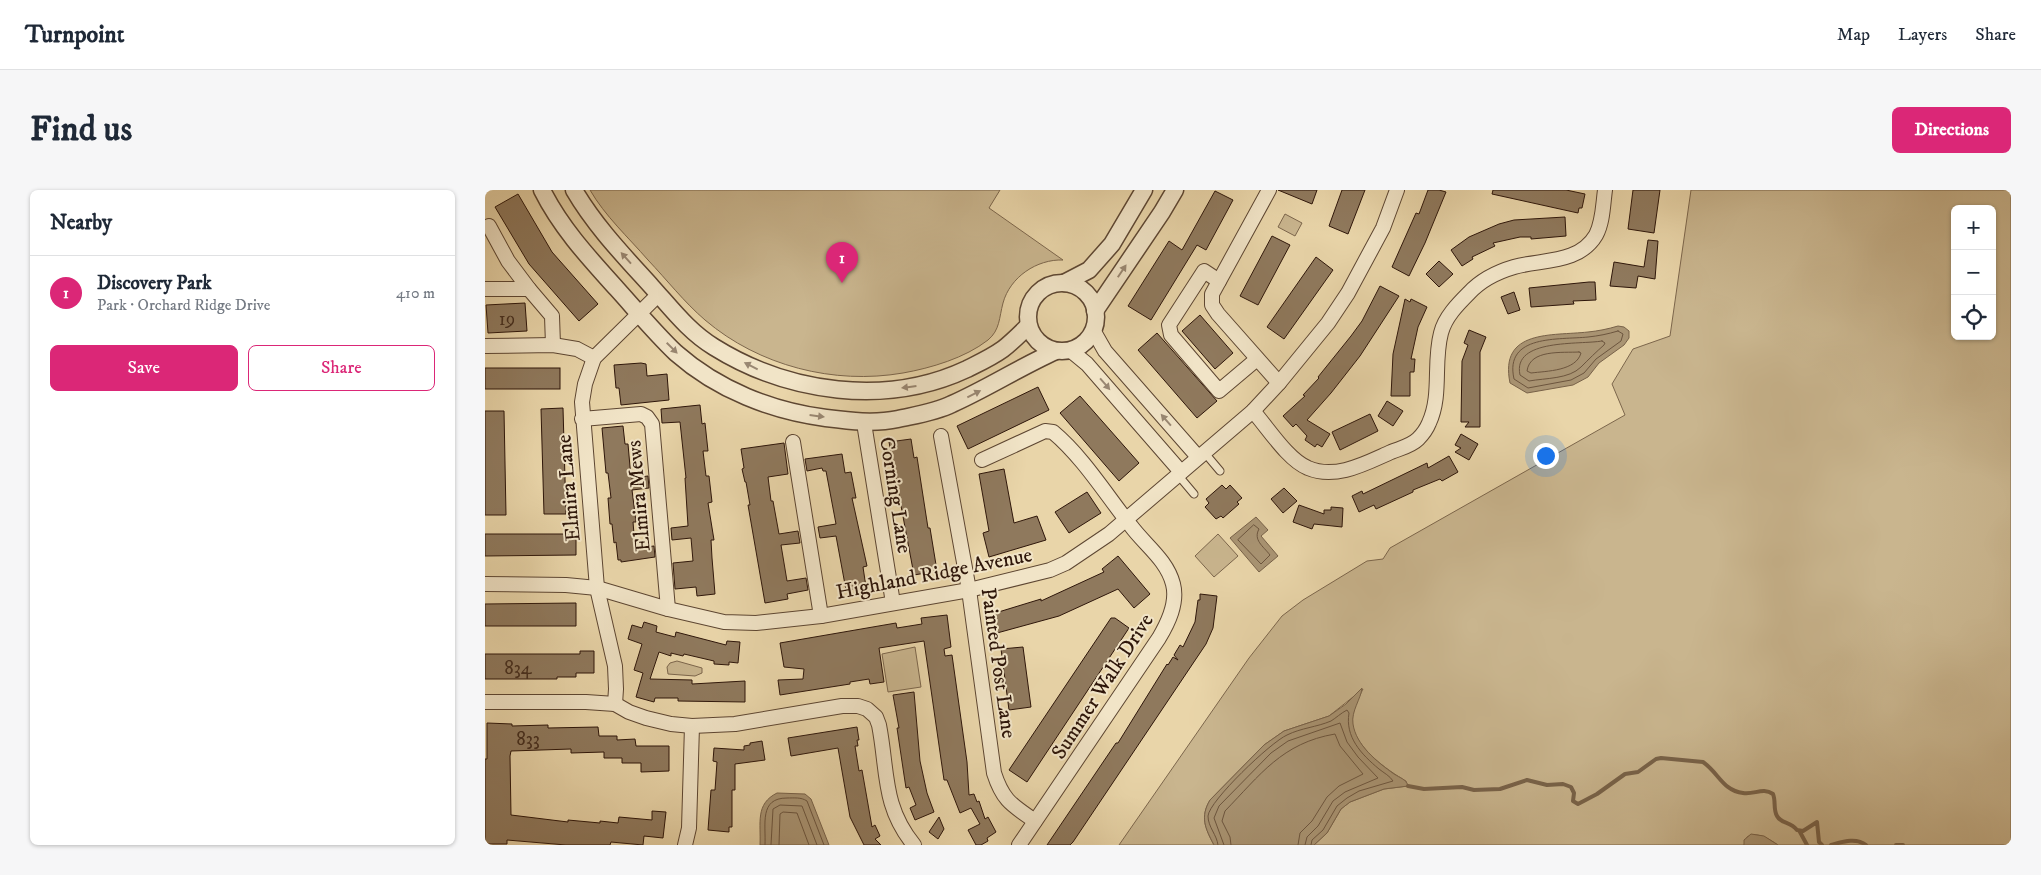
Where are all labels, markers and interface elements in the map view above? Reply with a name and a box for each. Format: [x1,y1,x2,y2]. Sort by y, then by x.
text: Turnpoint [25,20,124,50]
text: Map [1837,24,1870,46]
text: Layers [1898,24,1947,46]
text: Share [1975,24,2016,46]
button: Directions [1892,107,2011,153]
text: Find us [30,108,132,152]
map controls [1951,205,1996,340]
button: + [1951,205,1996,250]
text: Nearby [50,210,112,236]
pin: 1 [826,242,858,283]
button: − [1951,250,1996,295]
one-way arrow [620,253,632,265]
one-way arrow [1118,265,1127,278]
text: Discovery Park [97,272,212,295]
text: 1 [63,283,69,303]
text: 410 m [396,283,435,303]
text: Park · Orchard Ridge Drive [97,295,270,315]
button: locate [1951,295,1996,340]
house number: 19 [499,308,515,331]
one-way arrow [666,342,678,354]
button: Save [50,345,238,391]
button: Share [248,345,435,391]
one-way arrow [743,362,758,370]
one-way arrow [1099,378,1111,390]
one-way arrow [901,383,917,391]
one-way arrow [967,390,981,398]
one-way arrow [809,413,825,421]
one-way arrow [1161,414,1172,426]
street label: Elmira Lane [551,433,587,542]
street label: Corning Lane [873,435,917,556]
street label: Elmira Mews [621,439,657,553]
your location [1533,443,1559,469]
street label: Highland Ridge Avenue [834,542,1035,606]
street label: Painted Post Lane [975,586,1021,740]
street label: Summer Walk Drive [1046,609,1160,764]
house number: 834 [504,657,533,680]
house number: 833 [516,728,540,751]

